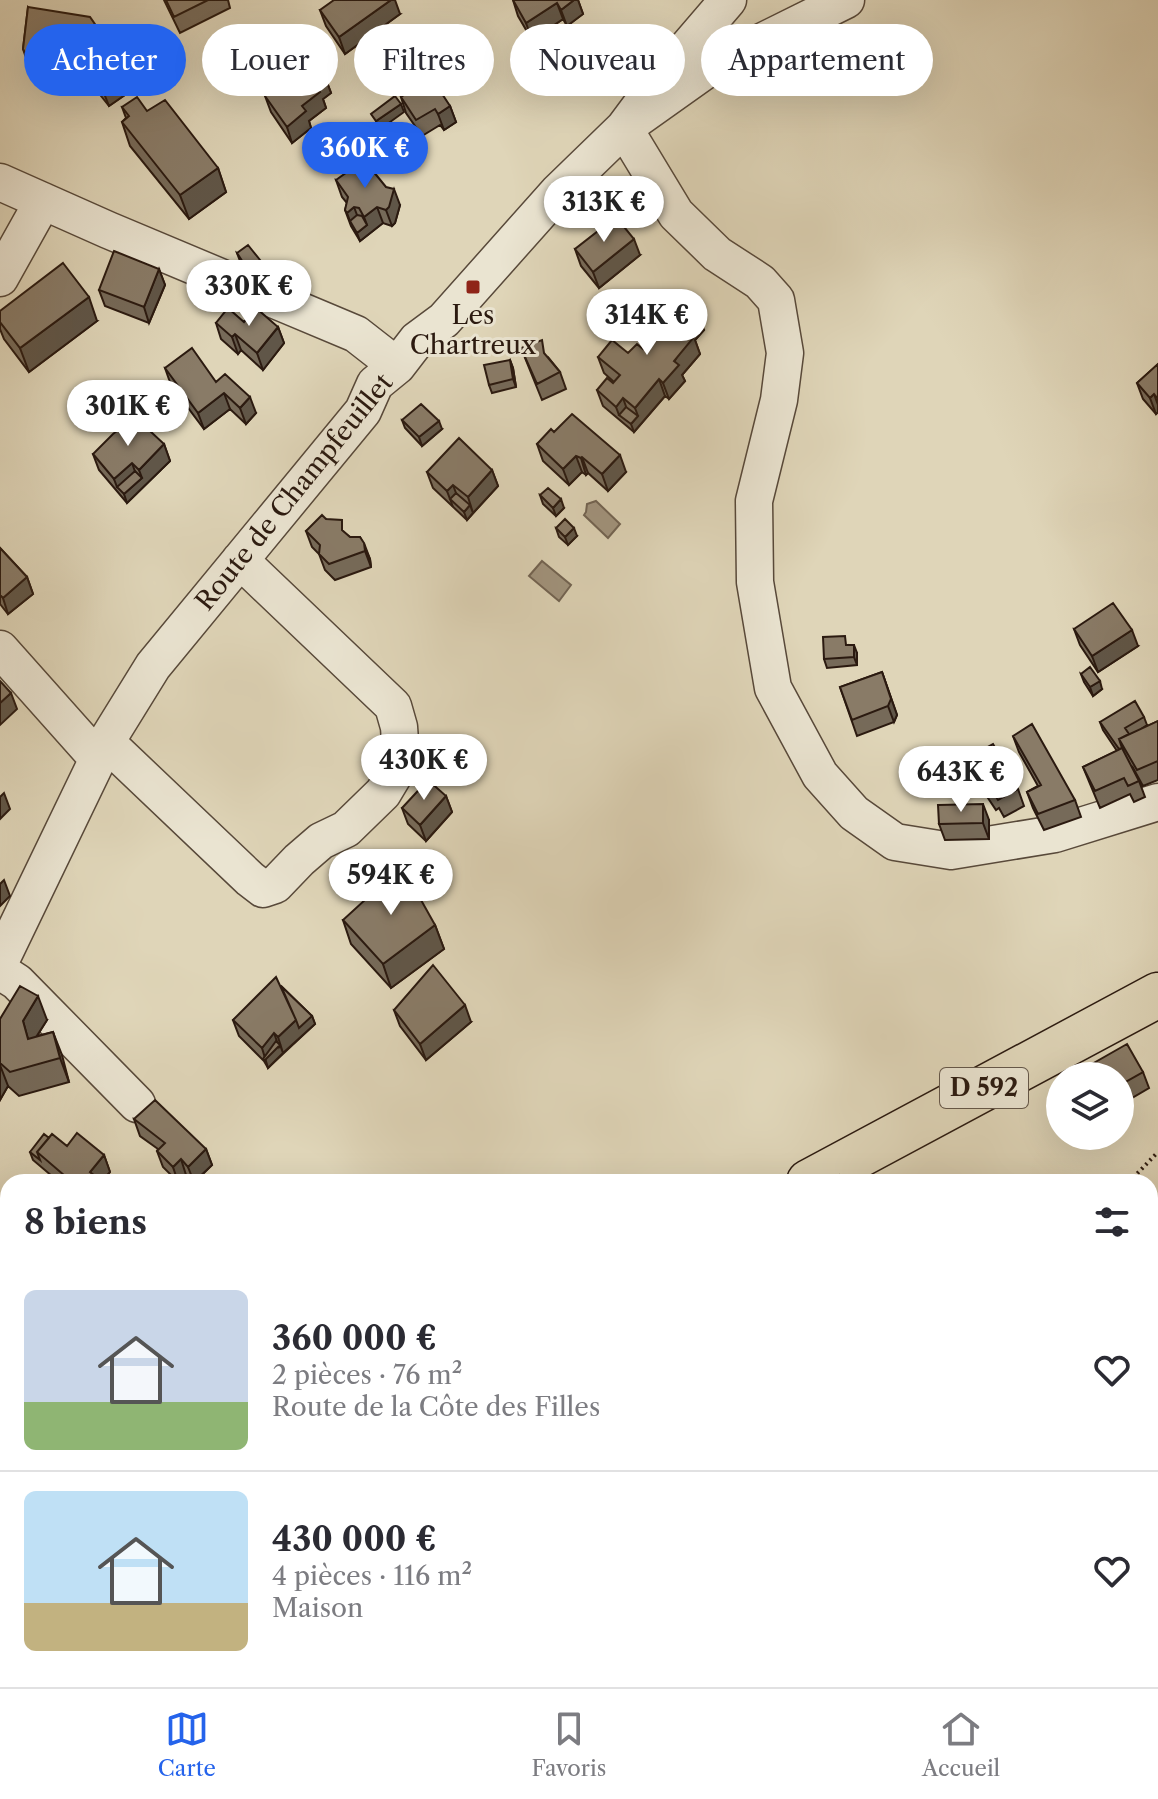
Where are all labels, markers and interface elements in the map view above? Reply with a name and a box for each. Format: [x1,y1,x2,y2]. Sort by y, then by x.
chip: Acheter [24,24,186,96]
chip: Louer [202,24,338,96]
chip: Filtres [354,24,494,96]
chip: Nouveau [510,24,685,96]
chip: Appartement [701,24,933,96]
pin: 360K € [300,122,430,190]
text: 360K € [320,132,410,164]
pin: 313K € [539,176,669,244]
text: 313K € [562,186,646,218]
pin: 330K € [184,260,314,328]
text: 330K € [204,270,294,302]
marker: Les Chartreux [464,278,482,296]
pin: 314K € [582,289,712,357]
place label: Les Chartreux [410,299,537,361]
text: 314K € [605,299,690,331]
street label: Route de Champfeuillet [189,366,400,617]
pin: 301K € [63,380,193,448]
text: 301K € [85,390,171,422]
pin: 430K € [359,734,489,802]
text: 430K € [379,744,469,776]
pin: 643K € [896,746,1026,814]
text: 643K € [917,756,1005,788]
pin: 594K € [326,849,456,917]
text: 594K € [347,859,435,891]
map controls [1046,1062,1134,1150]
button: layers [1046,1062,1134,1150]
road number: D 592 [940,1068,1028,1108]
icon: filters [1090,1200,1134,1244]
text: 8 biens [24,1201,147,1243]
text: 360 000 € [272,1317,437,1359]
icon: home [88,1322,184,1418]
icon: heart [1090,1348,1134,1392]
text: 2 pièces · 76 m² [272,1359,462,1391]
text: Route de la Côte des Filles [272,1391,600,1423]
text: 430 000 € [272,1518,437,1560]
icon: home [88,1523,184,1619]
icon: heart [1090,1549,1134,1593]
text: 4 pièces · 116 m² [272,1560,472,1592]
text: Maison [272,1592,363,1624]
tab: Carte [158,1707,216,1782]
tab: Favoris [531,1707,606,1782]
tab: Accueil [922,1707,1000,1782]

